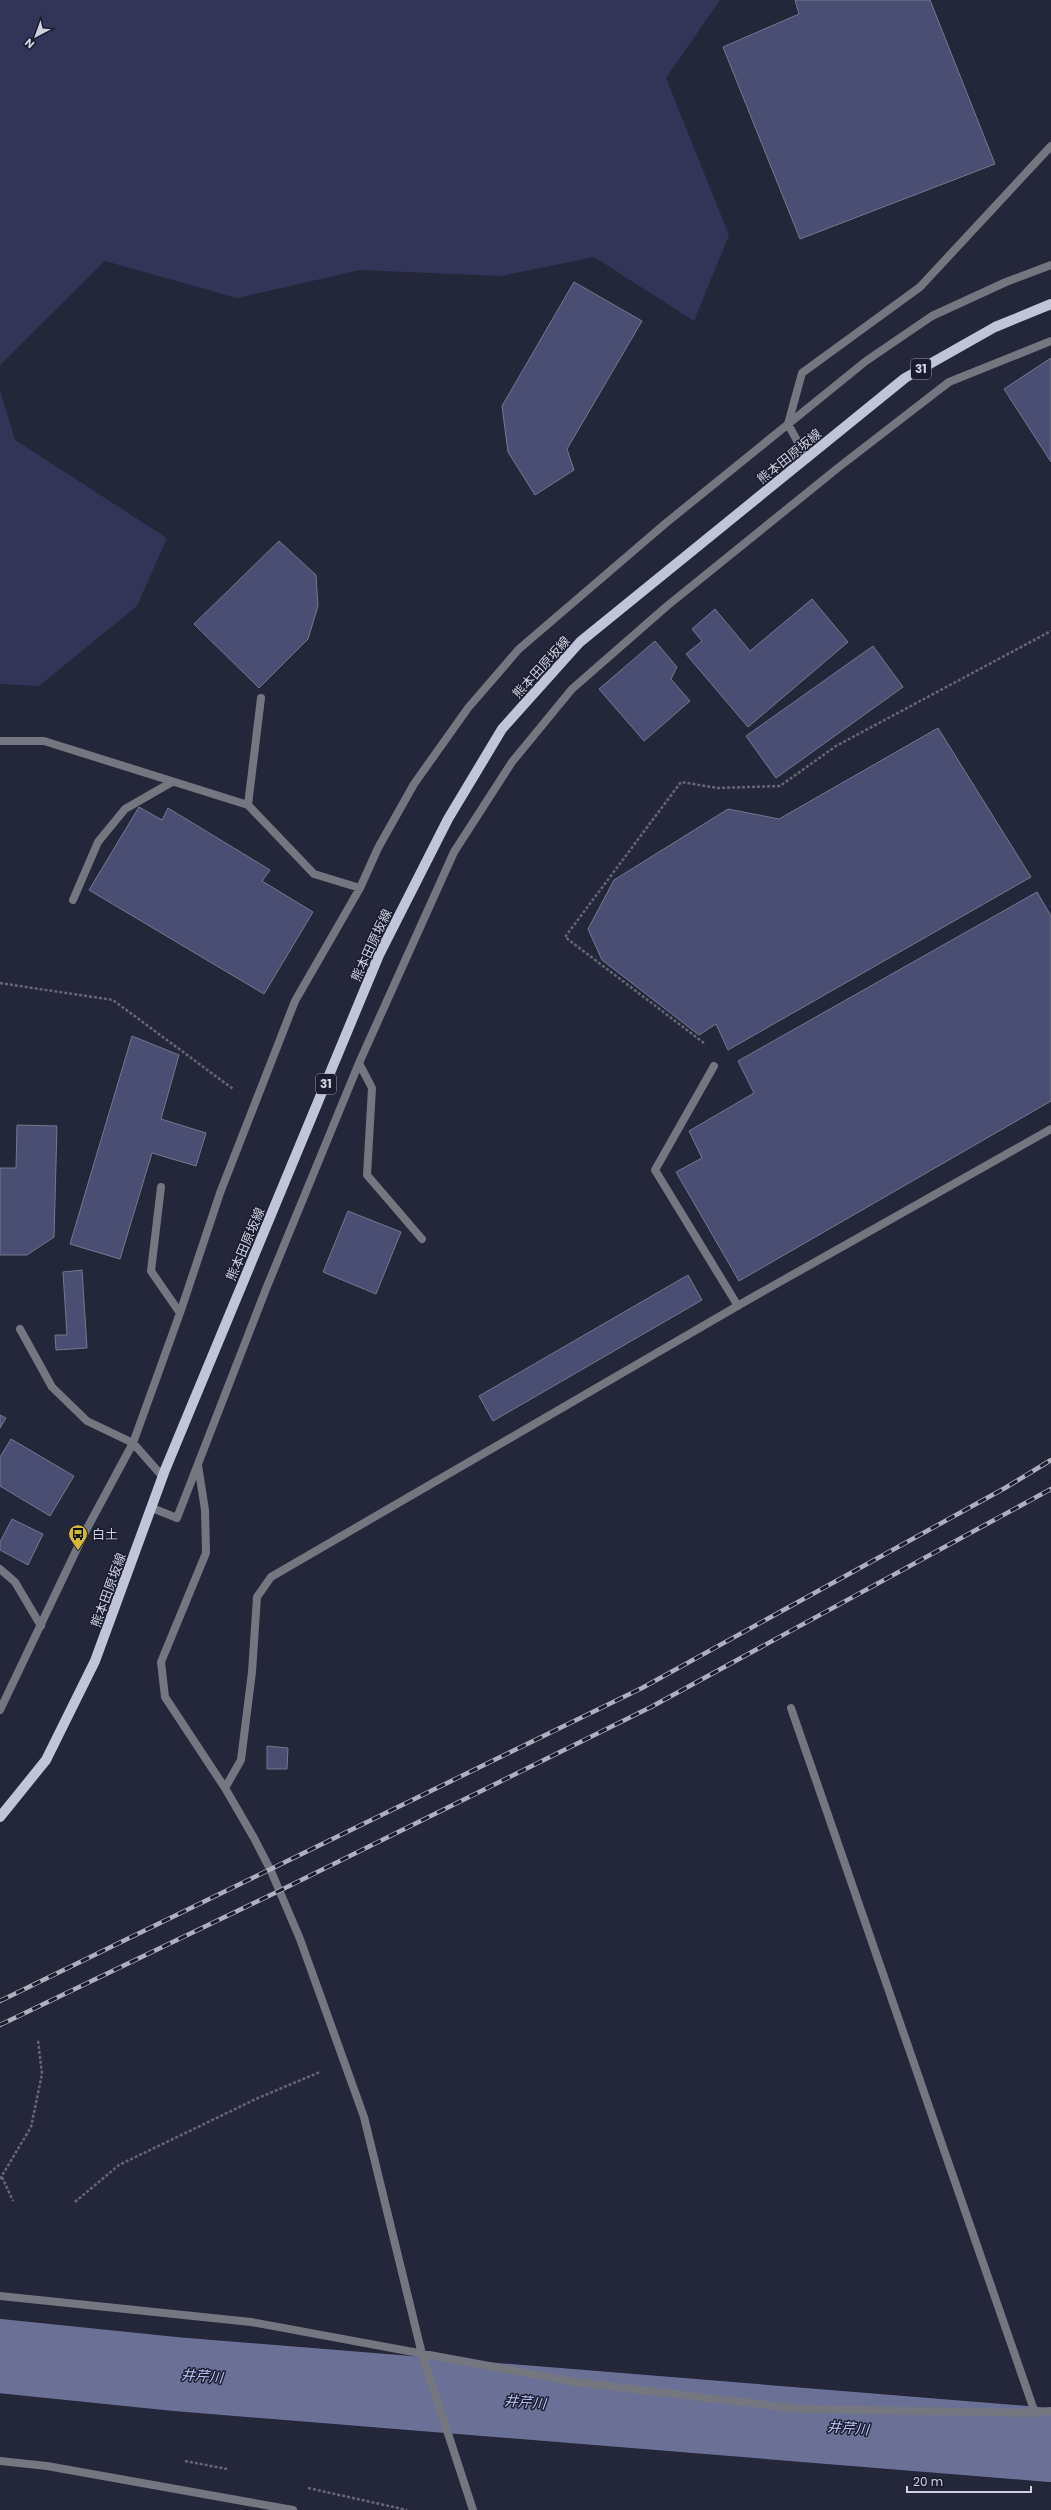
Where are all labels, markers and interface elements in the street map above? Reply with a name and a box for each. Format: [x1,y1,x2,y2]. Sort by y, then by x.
north arrow [16,16,56,56]
text: N [21,35,38,52]
road number: 31 [911,359,931,379]
street label: 熊本田原坂線 [753,424,826,488]
street label: 熊本田原坂線 [508,632,575,703]
street label: 熊本田原坂線 [346,906,397,985]
road number: 31 [316,1074,336,1094]
street label: 熊本田原坂線 [221,1205,269,1284]
bus stop icon: 白土 [67,1523,89,1551]
place label: 白土 [92,1525,118,1544]
street label: 熊本田原坂線 [86,1550,131,1630]
water label: 井芹川 [180,2364,226,2388]
water label: 井芹川 [503,2390,549,2414]
water label: 井芹川 [826,2416,872,2440]
scale bar [907,2468,1031,2494]
text: 20 m [913,2473,943,2490]

